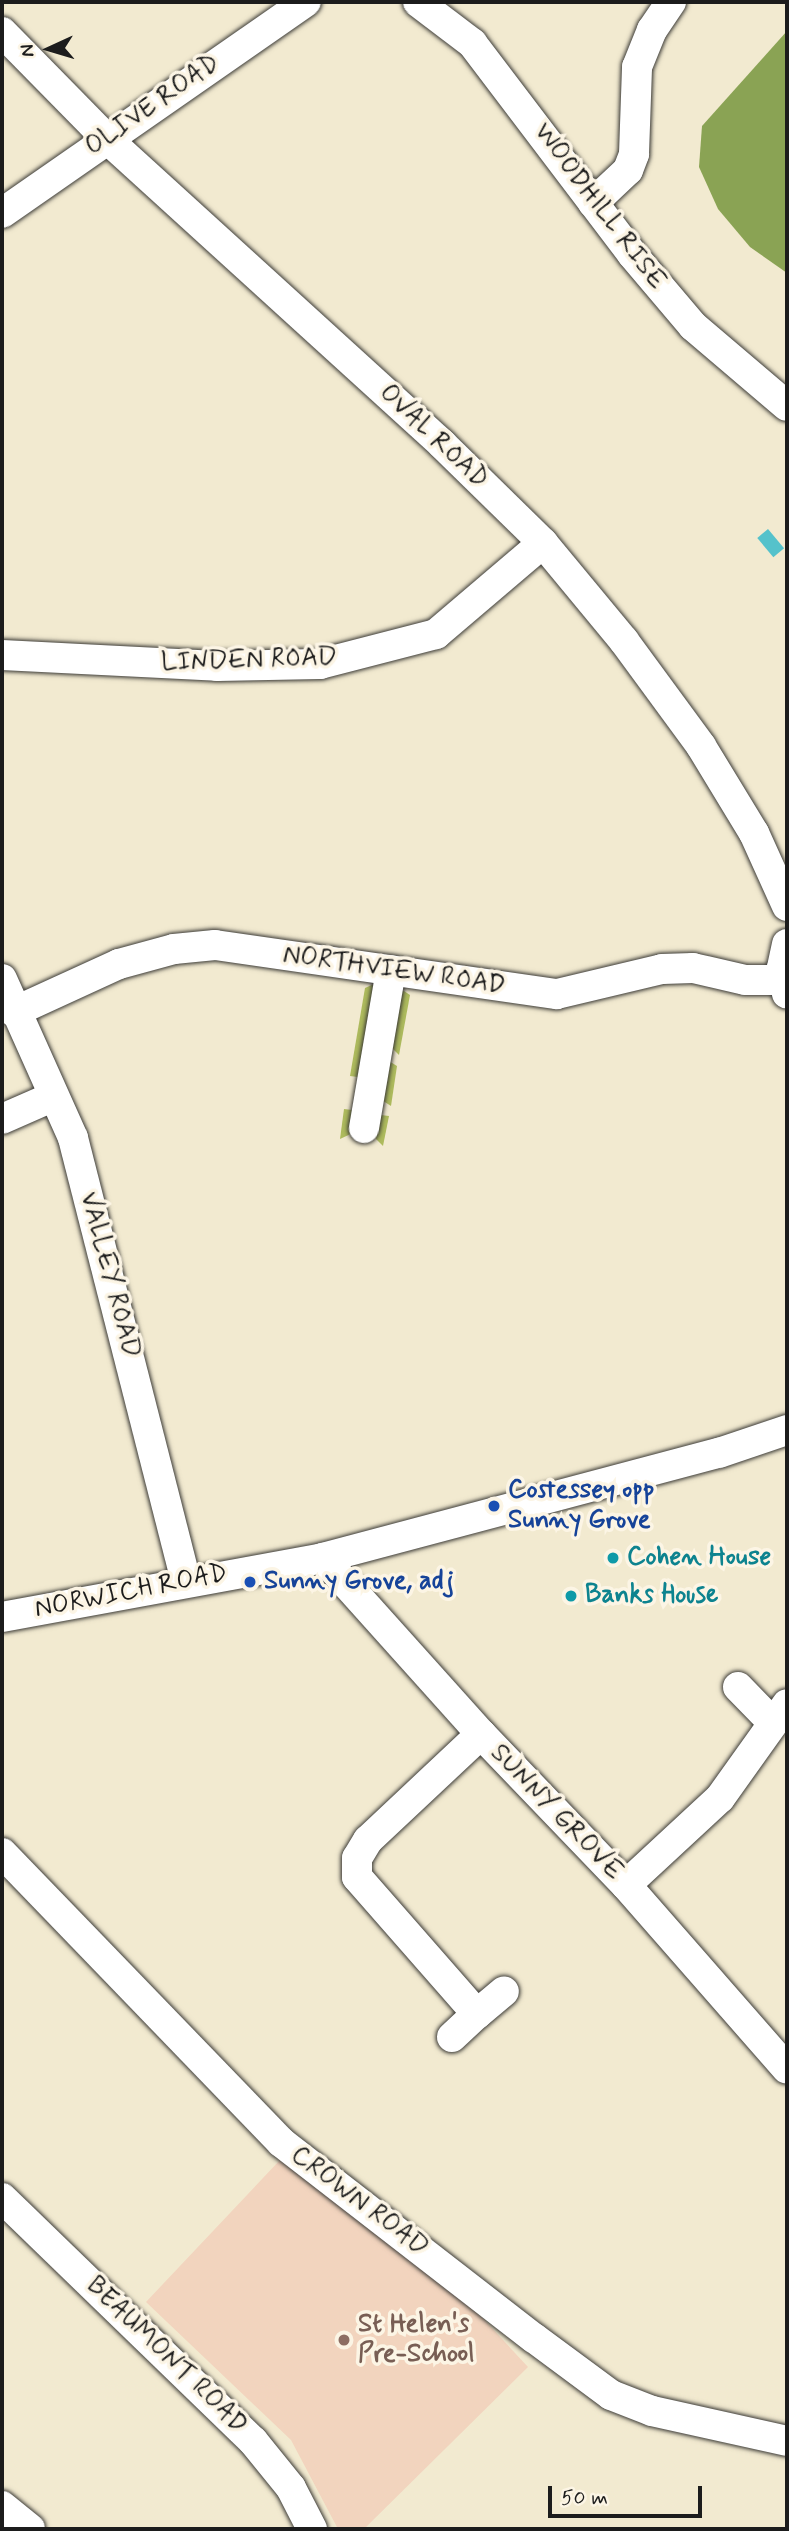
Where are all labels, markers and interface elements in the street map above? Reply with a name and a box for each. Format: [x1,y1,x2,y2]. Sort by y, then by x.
north arrow [14,14,84,84]
text: N [15,43,40,58]
street label: OLIVE ROAD [81,49,225,163]
street label: WOODHILL RISE [527,119,671,295]
street label: OVAL ROAD [373,379,493,495]
street label: LINDEN ROAD [161,642,337,680]
street label: NORTHVIEW ROAD [280,940,508,1002]
street label: VALLEY ROAD [72,1189,146,1361]
place label: Costessey opp Sunny Grove [508,1475,655,1536]
marker: Costessey opp Sunny Grove [486,1498,502,1514]
place label: Cohen House [627,1542,770,1574]
marker: Cohen House [605,1550,621,1566]
street label: NORWICH ROAD [34,1558,228,1626]
place label: Sunny Grove, adj [264,1566,455,1598]
marker: Sunny Grove, adj [242,1574,258,1590]
place label: Banks House [585,1580,722,1612]
marker: Banks House [563,1588,579,1604]
street label: SUNNY GROVE [483,1738,629,1888]
street label: CROWN ROAD [285,2141,433,2263]
street label: BEAUMONT ROAD [79,2271,253,2441]
place label: St Helen's Pre-School [358,2309,475,2370]
marker: St Helen's Pre-School [336,2332,352,2348]
scale bar [551,2472,705,2516]
text: 50 m [561,2484,608,2512]

